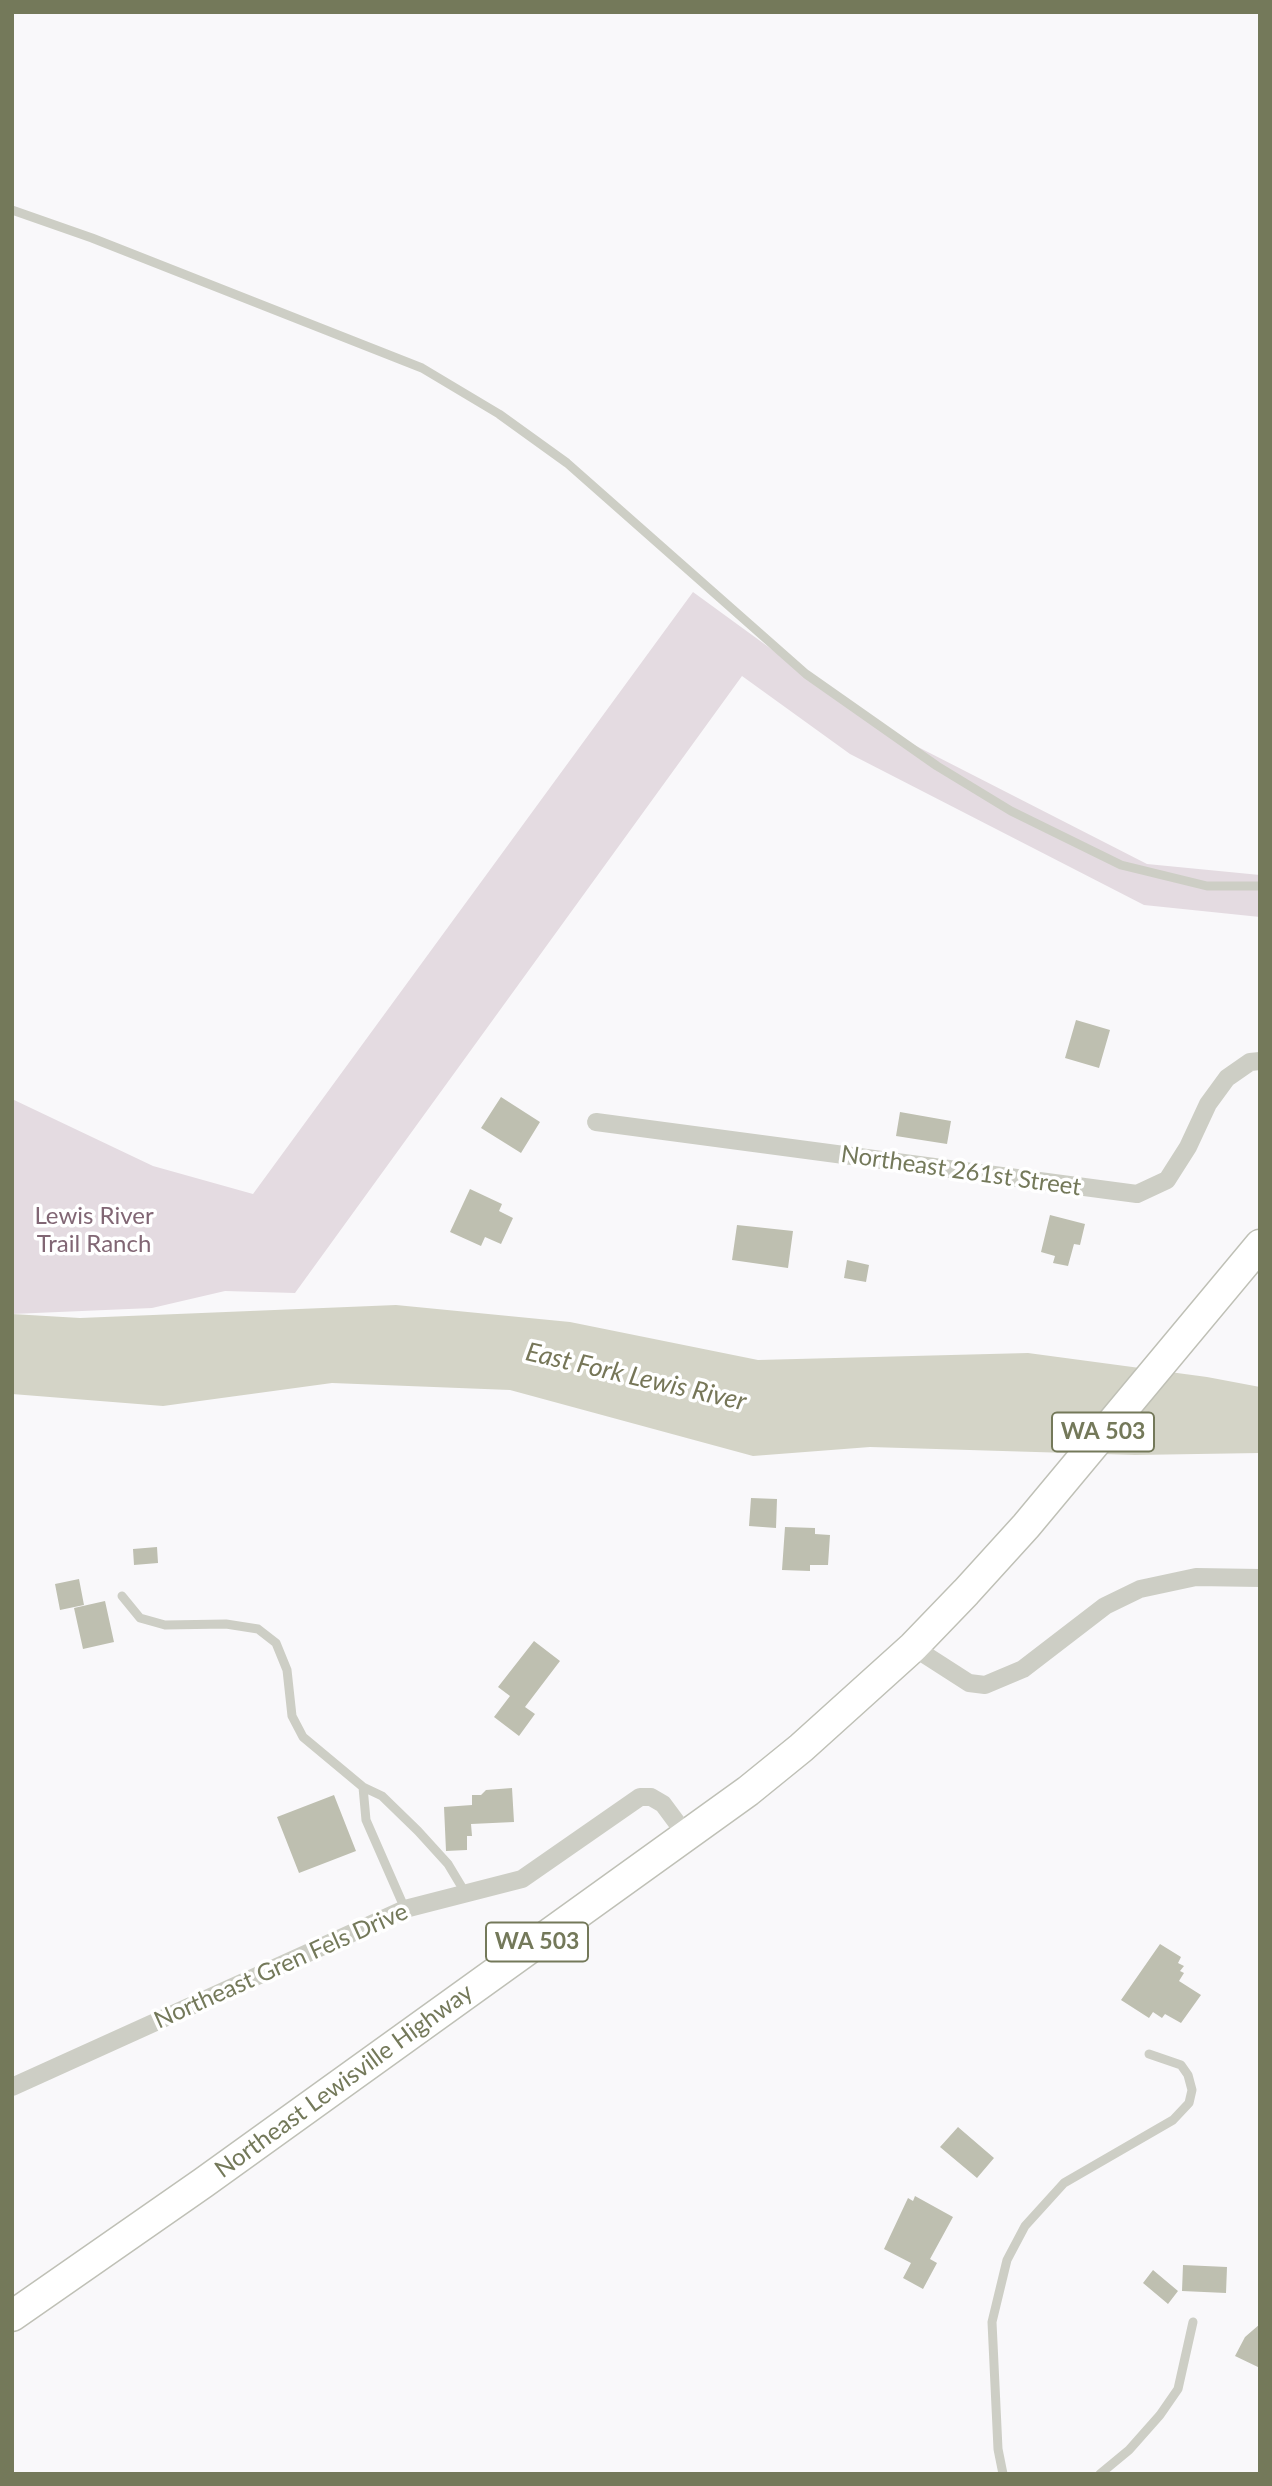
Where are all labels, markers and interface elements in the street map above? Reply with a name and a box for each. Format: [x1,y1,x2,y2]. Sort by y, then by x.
street label: Northeast 261st Street [839,1140,1083,1202]
park label: Lewis River Trail Ranch [34,1202,154,1258]
water label: East Fork Lewis River [523,1336,749,1418]
road number: WA 503 [1052,1413,1154,1452]
street label: Northeast Gren Fels Drive [150,1897,412,2035]
road number: WA 503 [486,1923,588,1962]
street label: Northeast Lewisville Highway [209,1978,479,2184]

